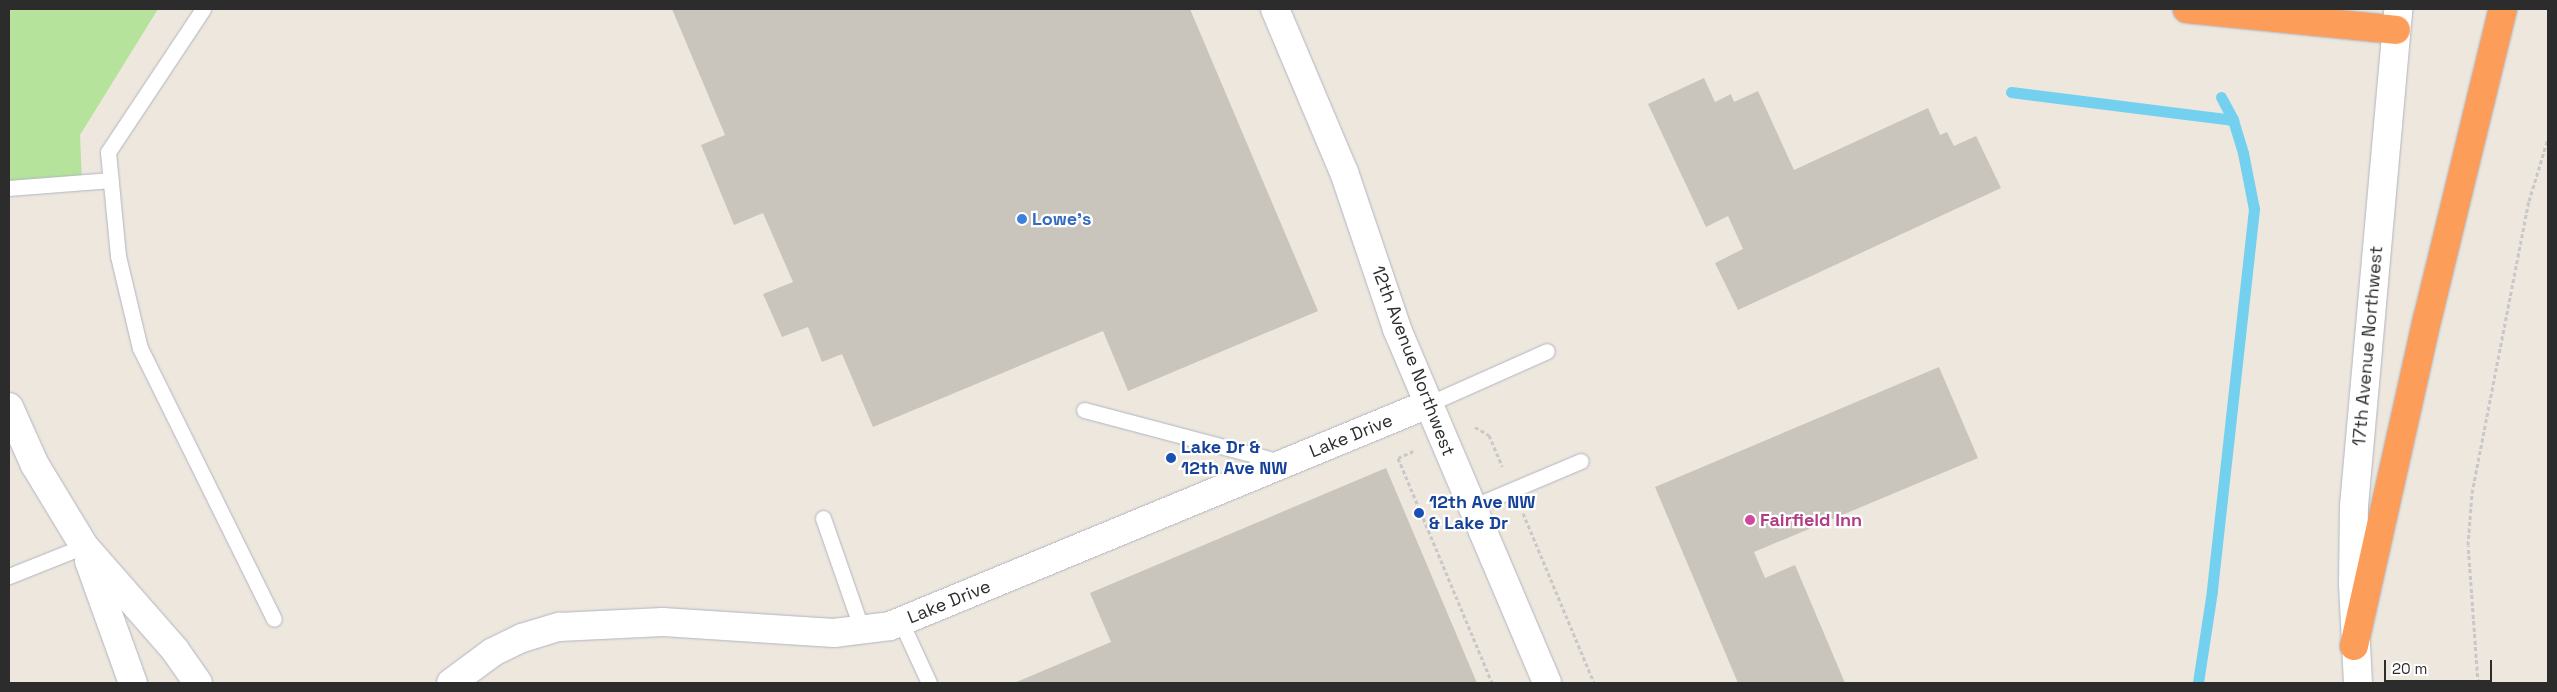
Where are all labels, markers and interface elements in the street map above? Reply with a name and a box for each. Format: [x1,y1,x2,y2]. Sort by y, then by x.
place label: Lowe's [1032,208,1091,230]
marker: Lowe's [1016,213,1028,225]
street label: 17th Avenue Northwest [2348,245,2388,447]
street label: 12th Avenue Northwest [1367,263,1459,459]
street label: Lake Drive [1306,410,1396,462]
place label: Lake Dr & 12th Ave NW [1181,437,1288,479]
marker: Lake Dr & 12th Ave NW [1165,452,1177,464]
place label: 12th Ave NW & Lake Dr [1429,492,1536,534]
marker: 12th Ave NW & Lake Dr [1413,507,1425,519]
place label: Fairfield Inn [1760,509,1862,531]
marker: Fairfield Inn [1744,514,1756,526]
street label: Lake Drive [904,576,994,628]
scale bar [2387,650,2494,682]
text: 20 m [2392,659,2427,678]

